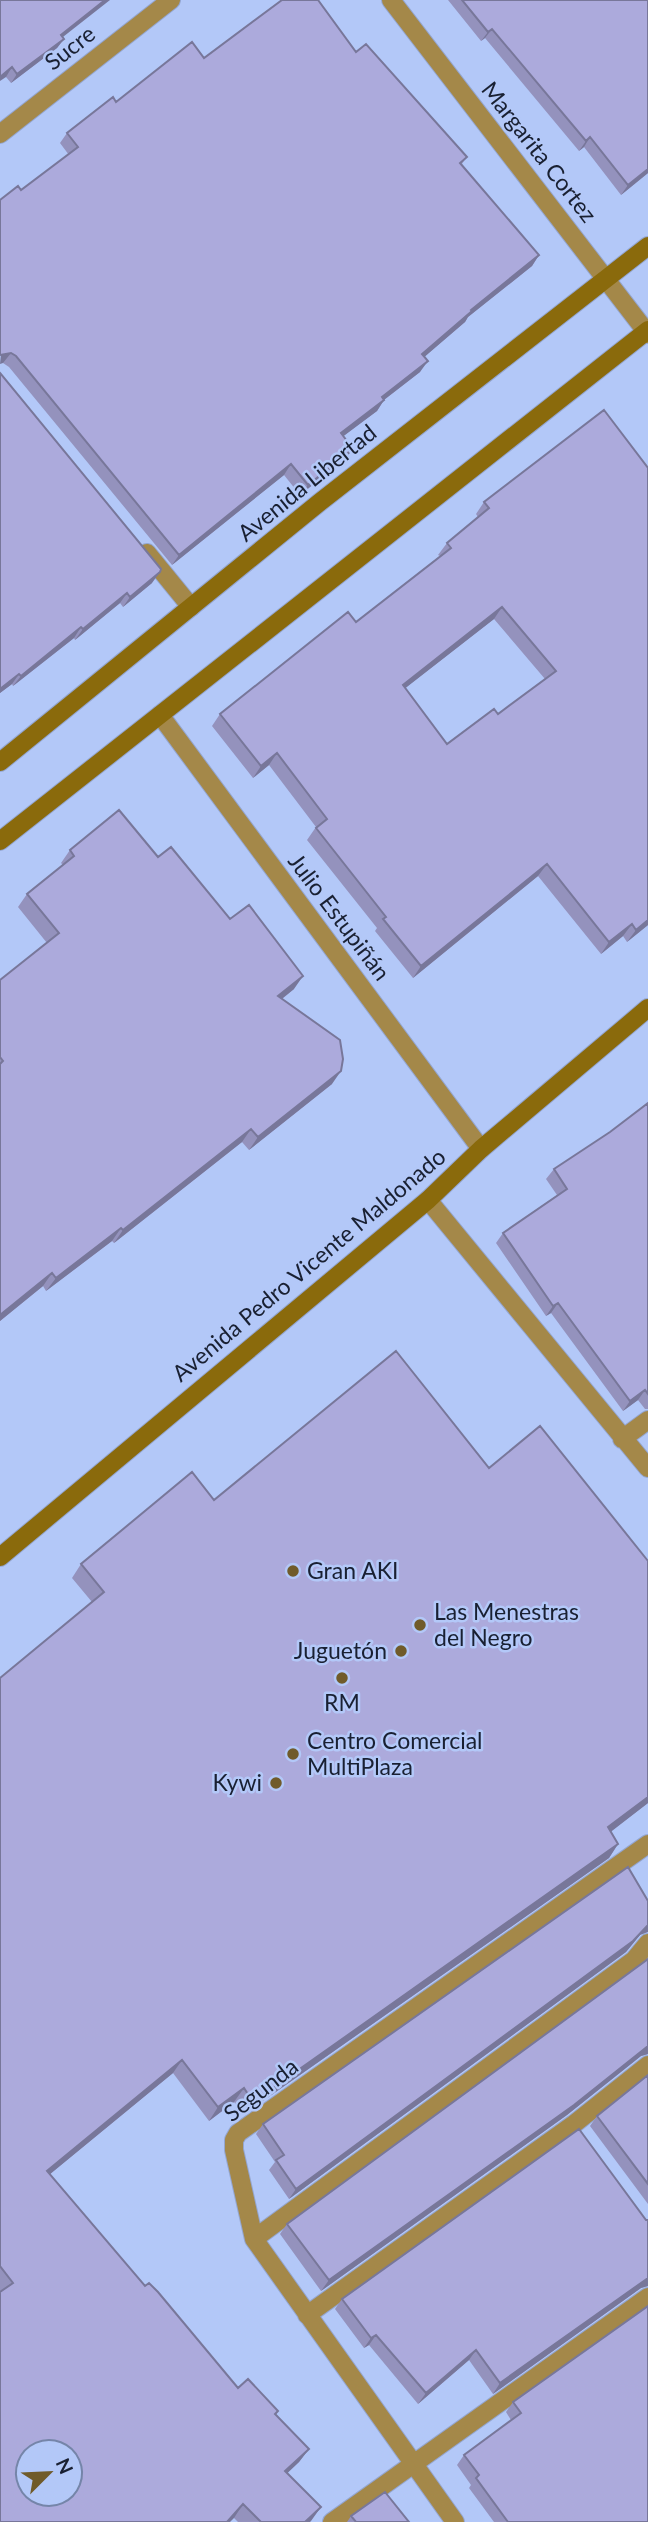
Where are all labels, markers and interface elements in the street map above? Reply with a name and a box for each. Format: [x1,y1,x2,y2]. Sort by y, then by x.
street label: Sucre [39,19,100,76]
street label: Margarita Cortez [476,76,603,227]
street label: Avenida Libertad [231,418,381,547]
street label: Julio Estupiñán [283,847,397,985]
street label: Avenida Pedro Vicente Maldonado [166,1142,451,1387]
place label: Gran AKI [307,1556,398,1584]
marker: Gran AKI [285,1563,301,1579]
place label: Las Menestras del Negro [434,1597,579,1651]
marker: Las Menestras del Negro [412,1617,428,1633]
place label: Juguetón [294,1636,387,1664]
marker: Juguetón [393,1643,409,1659]
marker: RM [334,1670,350,1686]
place label: RM [324,1688,360,1716]
place label: Centro Comercial MultiPlaza [307,1726,483,1780]
marker: Centro Comercial MultiPlaza [285,1746,301,1762]
place label: Kywi [213,1768,262,1796]
marker: Kywi [268,1775,284,1791]
street label: Segunda [218,2052,303,2127]
north arrow [14,2438,84,2508]
text: N [52,2455,78,2477]

